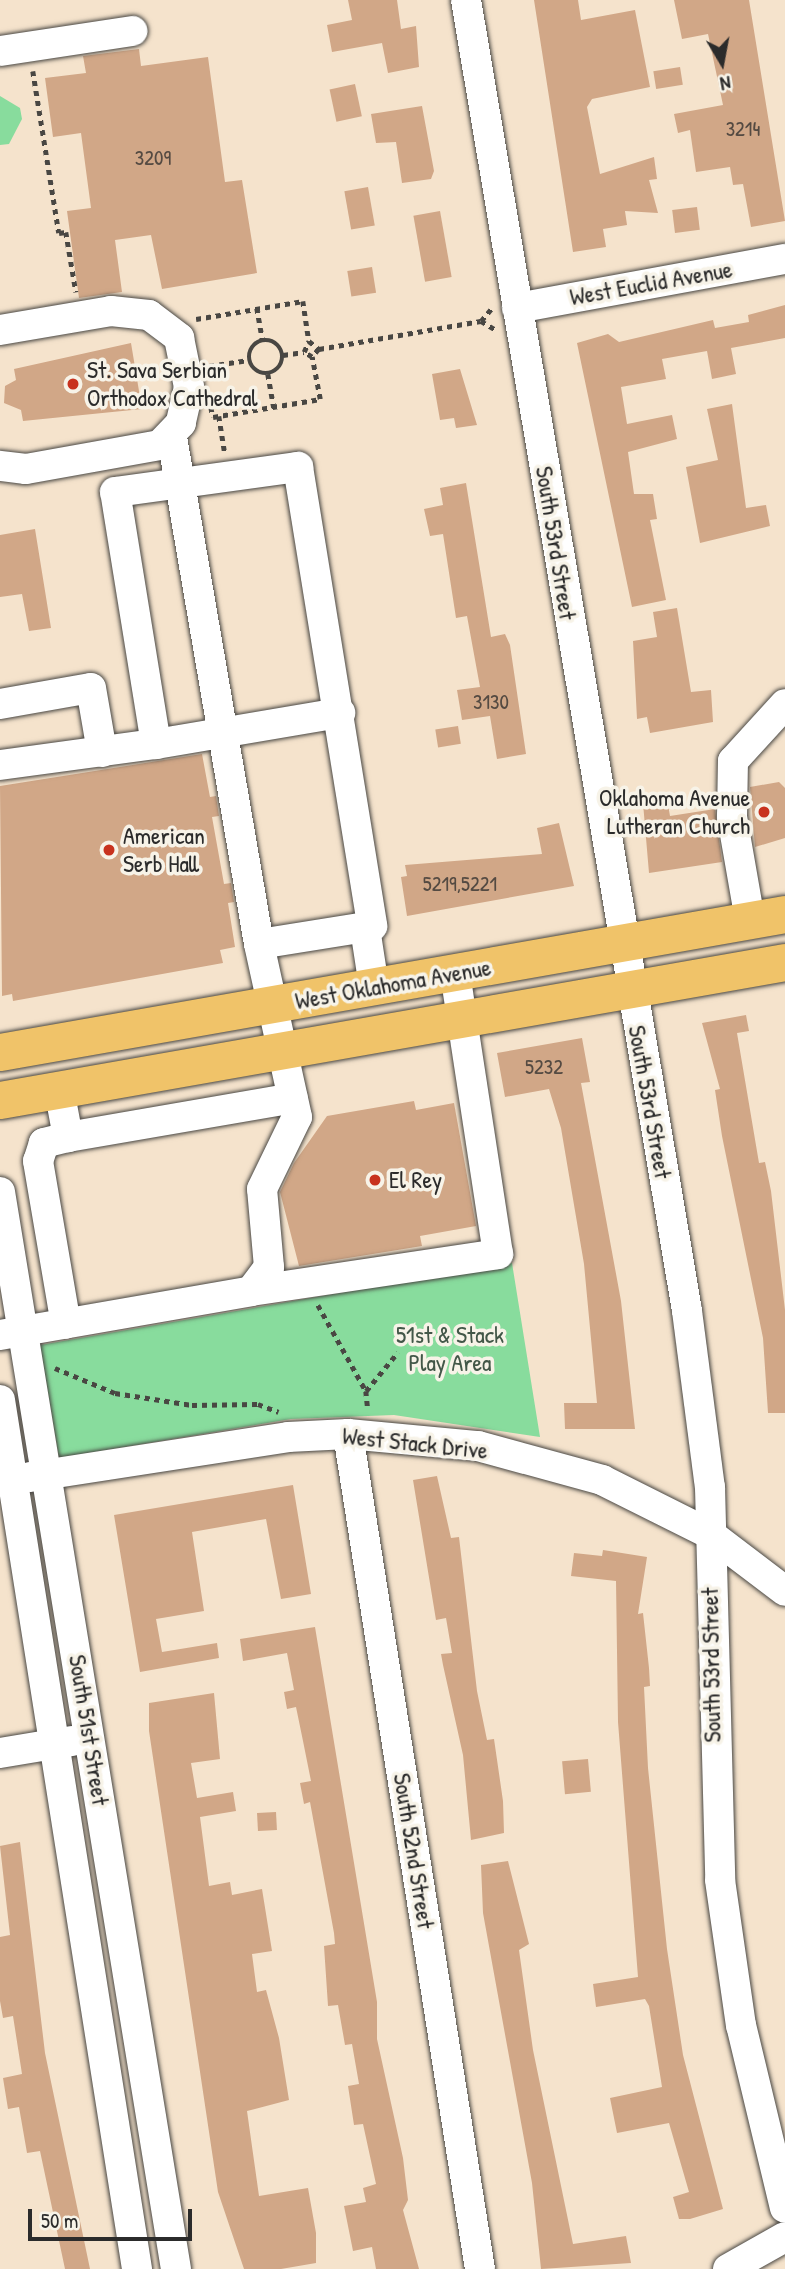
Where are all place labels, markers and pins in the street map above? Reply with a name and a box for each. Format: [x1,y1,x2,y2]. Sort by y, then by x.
place label: St. Sava Serbian Orthodox Cathedral [87,356,258,412]
marker: St. Sava Serbian Orthodox Cathedral [65,376,81,392]
place label: Oklahoma Avenue Lutheran Church [599,784,750,840]
marker: Oklahoma Avenue Lutheran Church [756,804,772,820]
place label: American Serb Hall [123,822,205,878]
marker: American Serb Hall [101,842,117,858]
place label: El Rey [389,1166,442,1194]
marker: El Rey [367,1172,383,1188]

